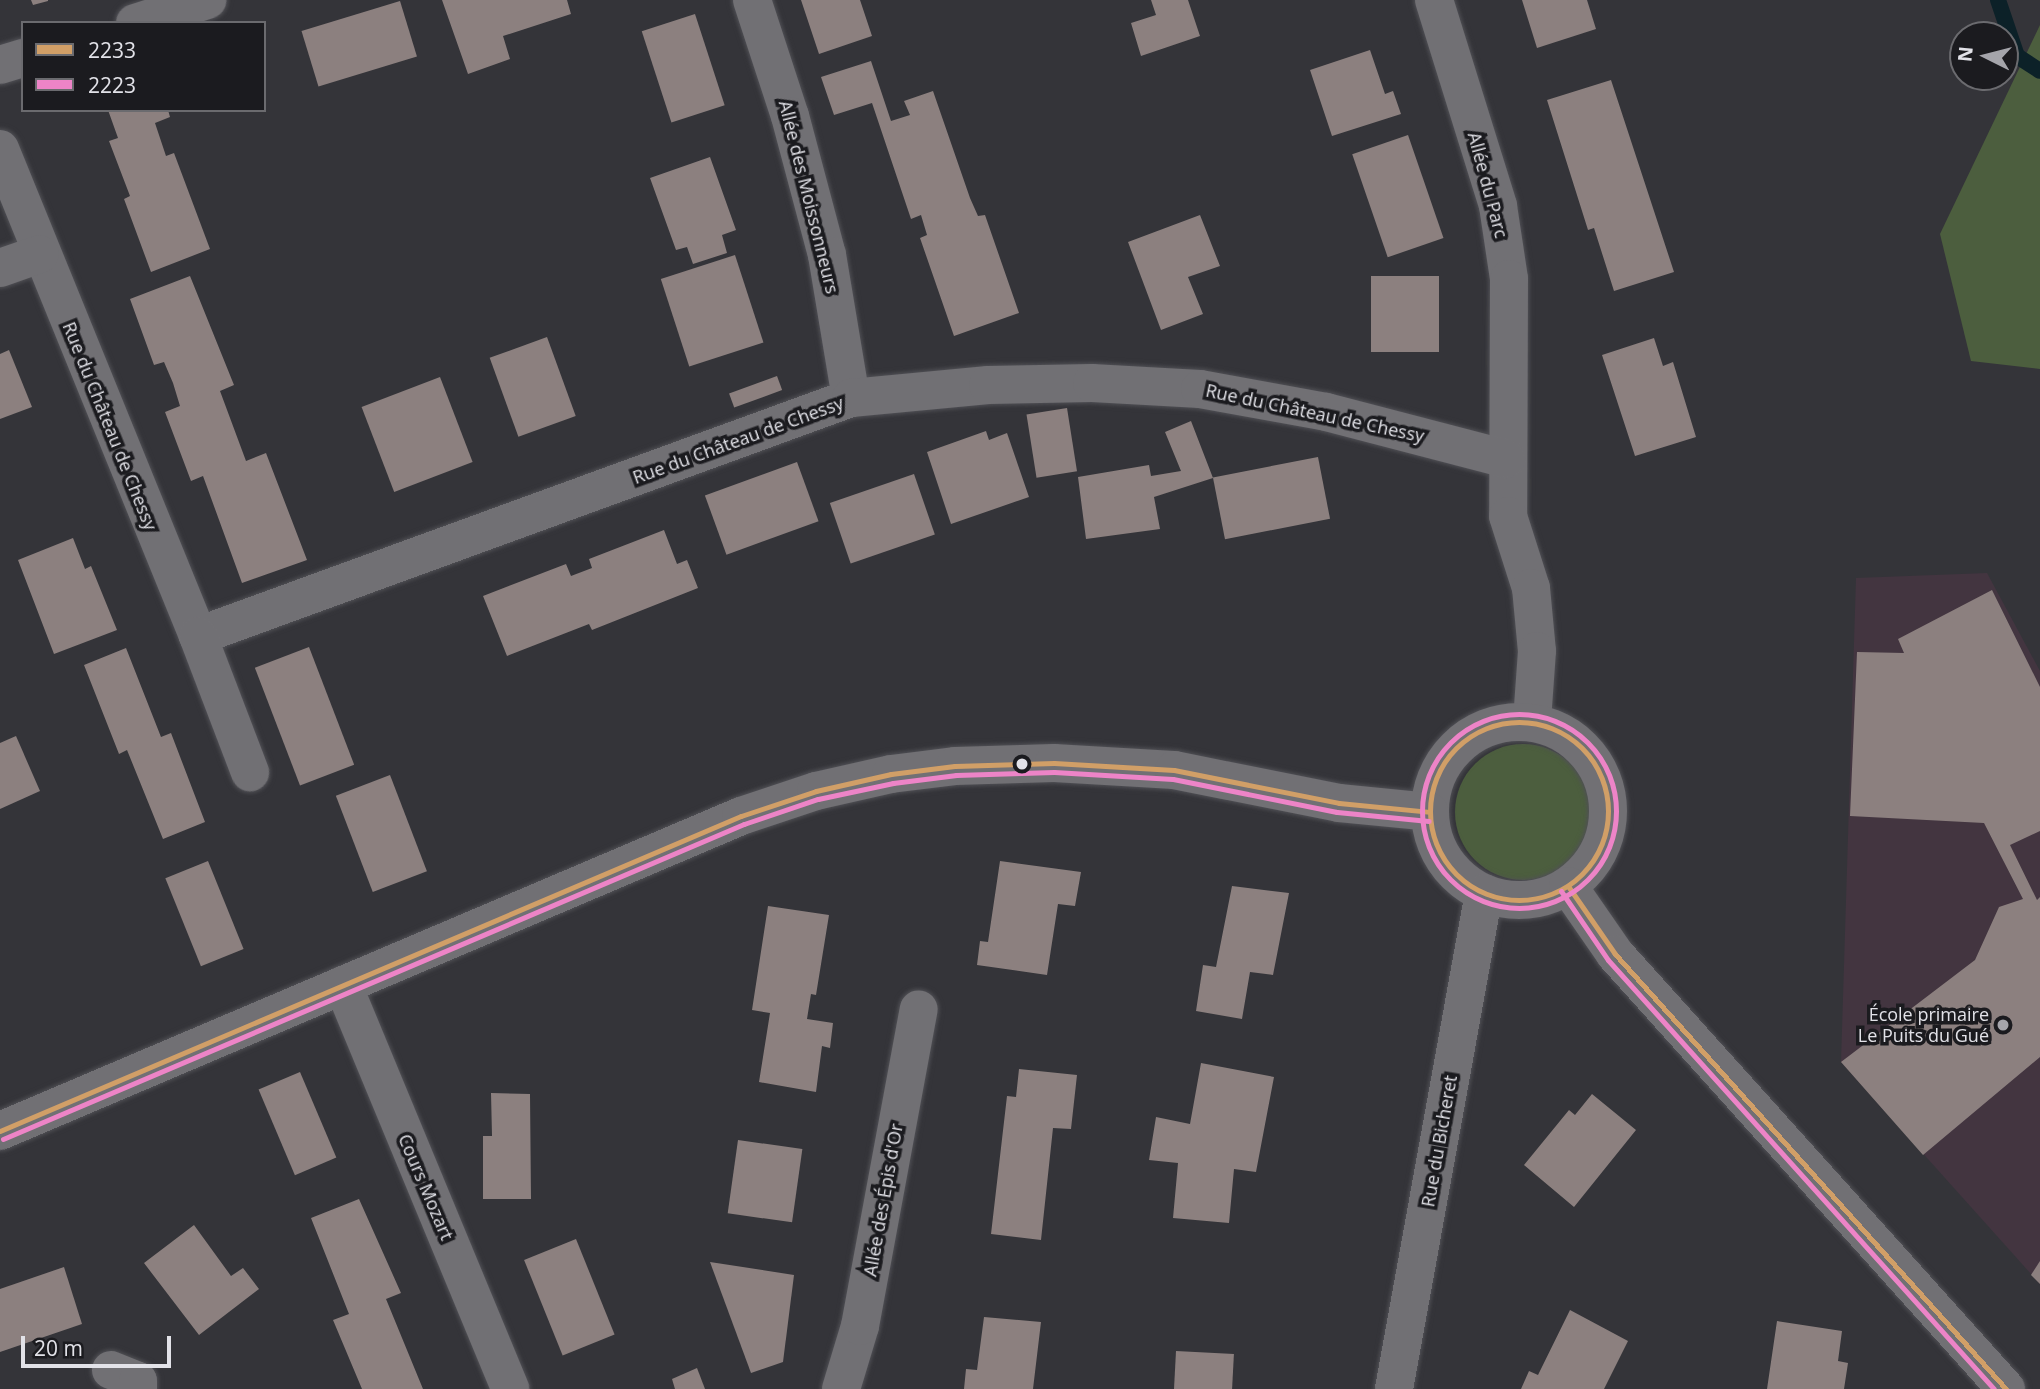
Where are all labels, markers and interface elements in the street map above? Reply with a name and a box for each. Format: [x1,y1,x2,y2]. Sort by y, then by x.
legend [21,21,266,112]
north arrow [1949,21,2019,91]
text: 2233 [88,36,136,64]
text: N [1951,45,1979,63]
text: 2223 [88,71,136,99]
street label: Allée des Moissonneurs [775,98,843,296]
street label: Allée du Parc [1463,130,1513,240]
street label: Rue du Château de Chessy [58,319,162,533]
street label: Rue du Château de Chessy [1204,379,1426,447]
street label: Rue du Château de Chessy [630,392,846,488]
unlabelled marker [1015,757,1029,771]
place label: École primaire Le Puits du Gué [1858,1004,1989,1046]
marker: École primaire Le Puits du Gué [1995,1017,2011,1033]
street label: Rue du Bicheret [1417,1073,1461,1209]
street label: Allée des Épis d'Or [859,1122,907,1278]
street label: Cours Mozart [394,1131,458,1243]
scale bar [24,1322,175,1366]
text: 20 m [34,1334,83,1362]

